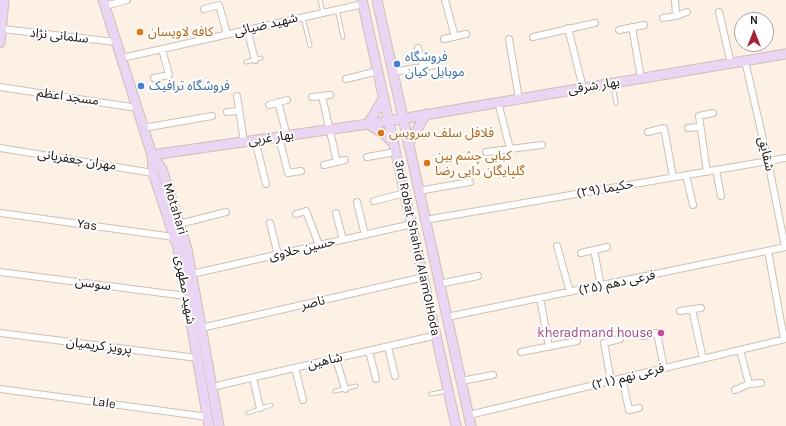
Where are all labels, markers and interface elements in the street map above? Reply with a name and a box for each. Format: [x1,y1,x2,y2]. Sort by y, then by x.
street label: شهید ضیائی [233,10,299,40]
north arrow [734,12,774,52]
text: N [750,14,758,27]
place label: کافه لاویسان [148,24,213,40]
street label: سلمانی نژاد [29,25,89,47]
marker: کافه لاویسان [135,27,145,37]
place label: فروشگاه موبایل کیان [405,49,465,80]
marker: فروشگاه موبایل کیان [392,59,402,69]
street label: بهار شرقی [567,74,621,98]
place label: فروشگاه ترافیک [149,78,230,94]
marker: فروشگاه ترافیک [136,81,146,91]
street label: مسجد اعظم [36,85,100,109]
place label: فلافل سلف سرویس [389,125,494,141]
street label: بهار غربی [247,127,295,149]
marker: فلافل سلف سرویس [376,128,386,138]
street label: شقایق [755,135,777,173]
street label: مهران جعفریانی [36,146,118,174]
place label: کبابی چشم بین گلپایگان دایی رضا [435,148,525,179]
marker: کبابی چشم بین گلپایگان دایی رضا [422,158,432,168]
street label: 3rd Robat Shahid AlamOlHoda [391,159,443,337]
street label: حکیما (۲۹) [575,176,635,202]
street label: Motahari [160,181,190,237]
street label: Yas [76,216,98,234]
street label: حسین حلاوی [267,234,337,264]
street label: شهید مطهری [171,255,199,325]
street label: فرعی دهم (۲۵) [577,267,657,299]
street label: سوسن [74,274,112,294]
street label: ناصر [299,293,327,313]
place label: kheradmand house [537,325,653,341]
marker: kheradmand house [656,328,666,338]
street label: پرویز کریمیان [65,334,133,358]
street label: شاهین [306,349,344,373]
street label: فرعی نهم (۲۱) [590,360,666,394]
street label: Lale [91,394,117,412]

